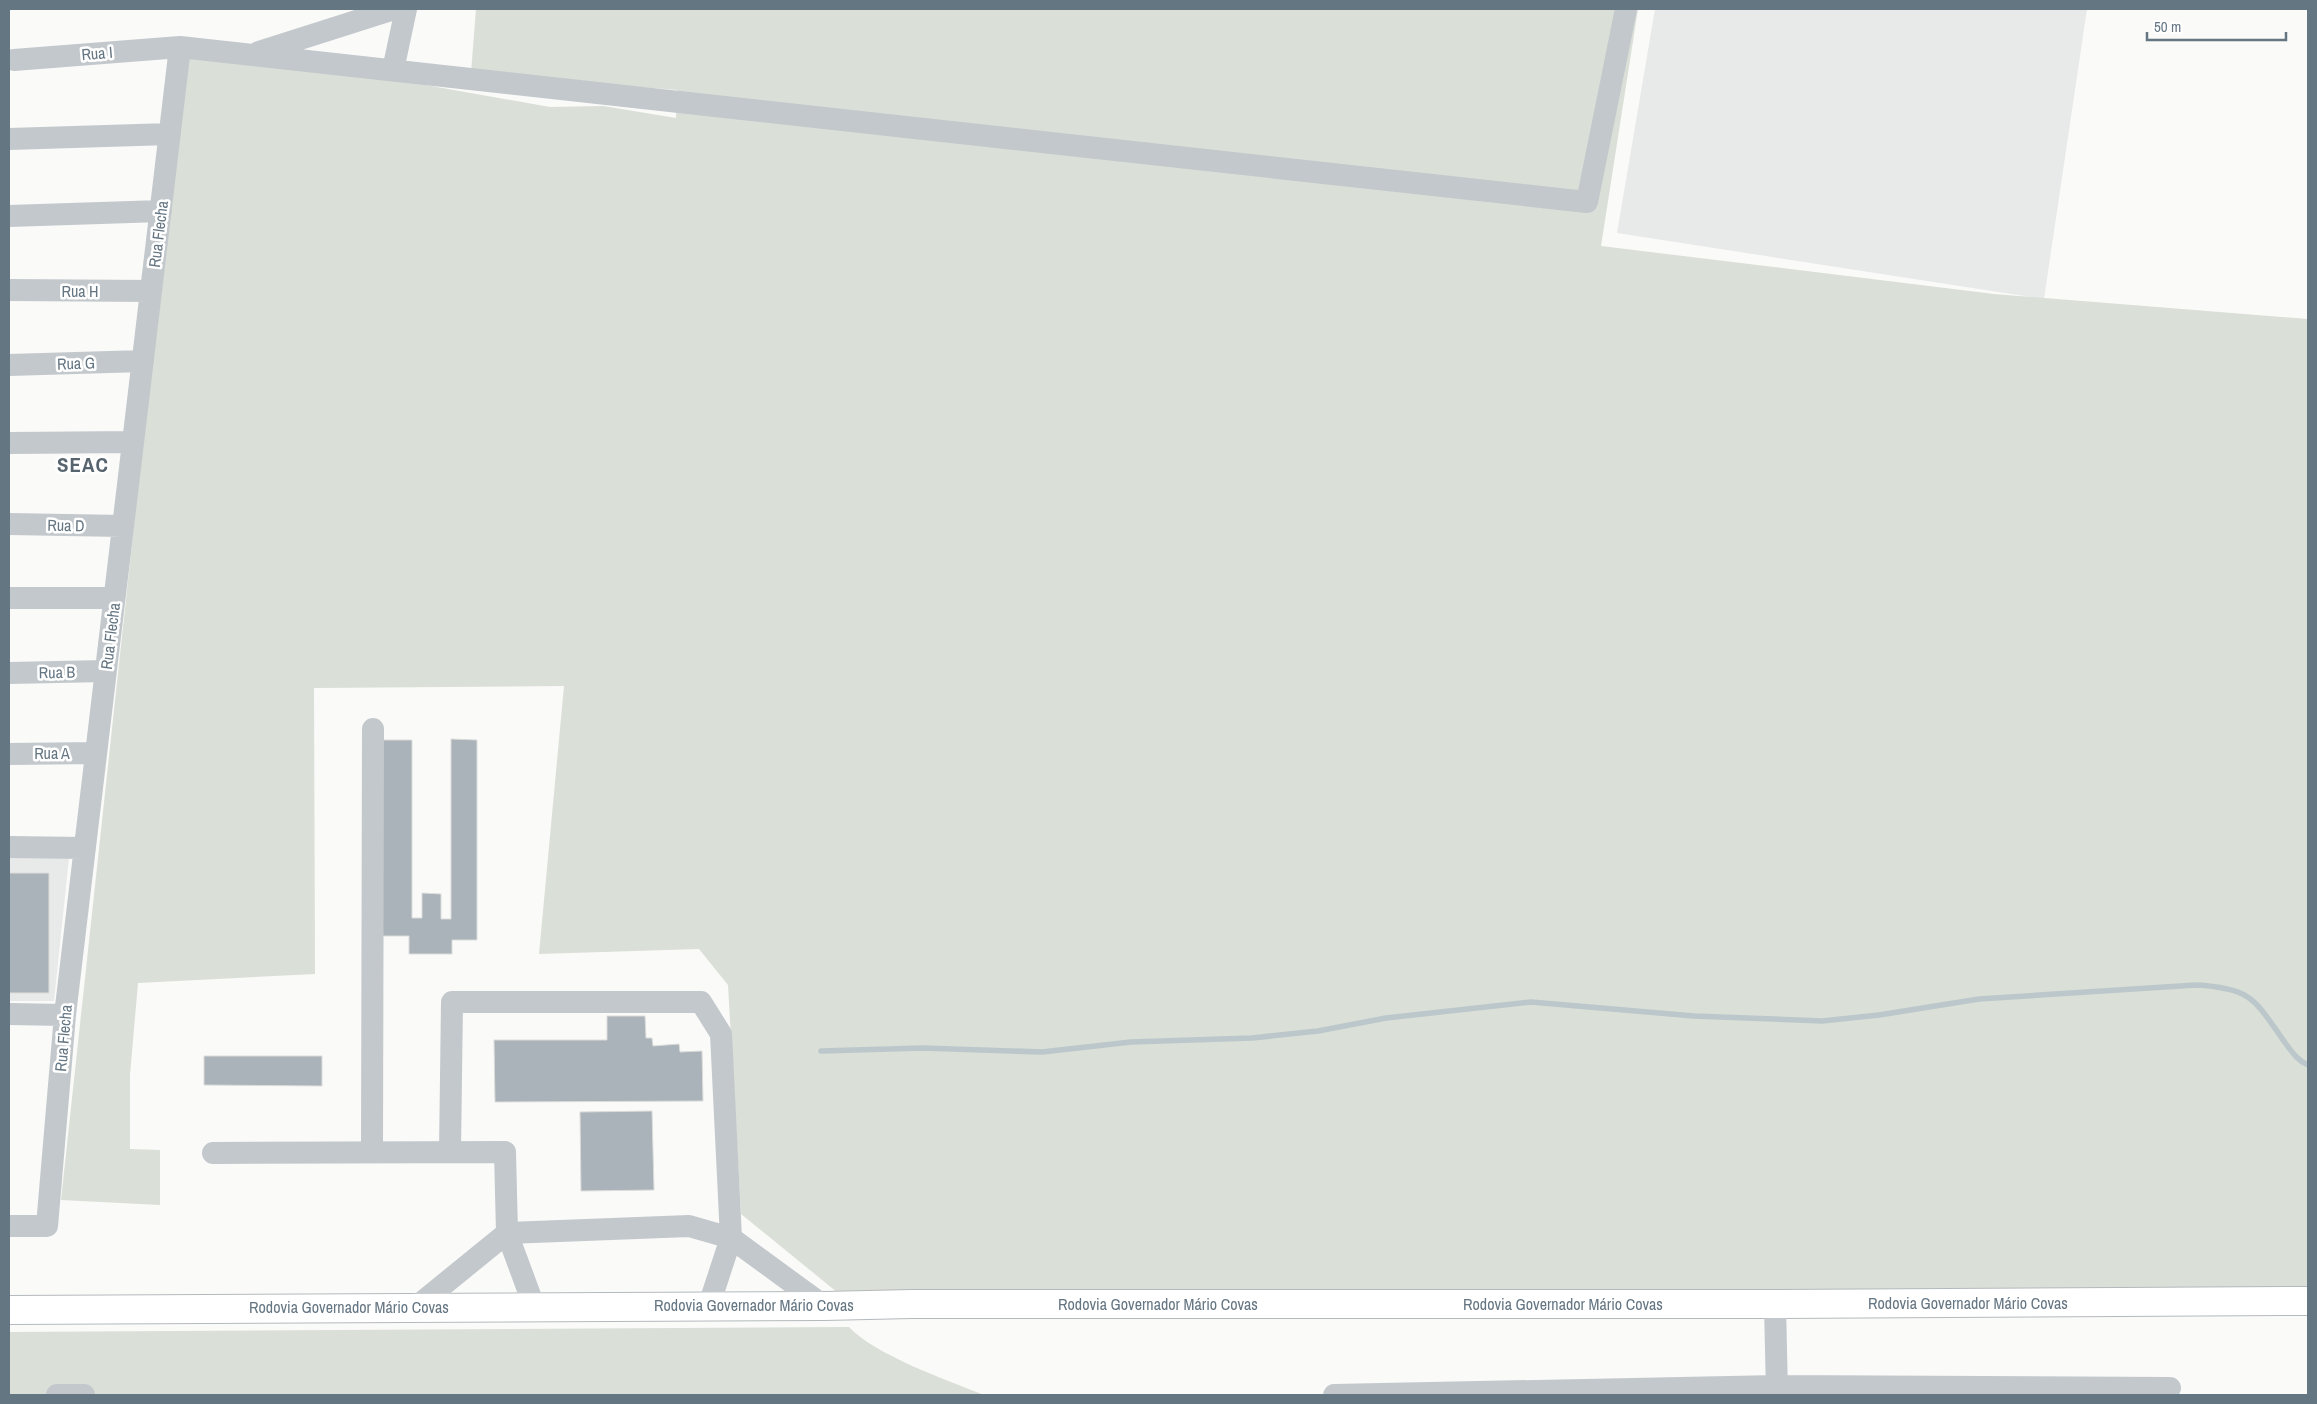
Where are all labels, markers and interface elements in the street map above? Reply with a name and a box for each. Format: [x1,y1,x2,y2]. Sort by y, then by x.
scale bar [2147,10,2286,42]
text: 50 m [2154,16,2181,37]
street label: Rua I [80,41,114,65]
street label: Rua Flecha [143,199,173,269]
street label: Rua H [61,280,99,302]
street label: Rua G [57,351,95,375]
district label: SEAC [57,450,109,479]
street label: Rua D [47,514,85,536]
street label: Rua Flecha [95,601,125,671]
street label: Rua B [39,661,76,683]
street label: Rua A [34,742,70,764]
street label: Rua Flecha [49,1003,77,1072]
street label: Rodovia Governador Mário Covas [1868,1292,2068,1314]
street label: Rodovia Governador Mário Covas [1058,1293,1258,1315]
street label: Rodovia Governador Mário Covas [1463,1293,1663,1315]
street label: Rodovia Governador Mário Covas [654,1294,854,1316]
street label: Rodovia Governador Mário Covas [249,1296,449,1318]

